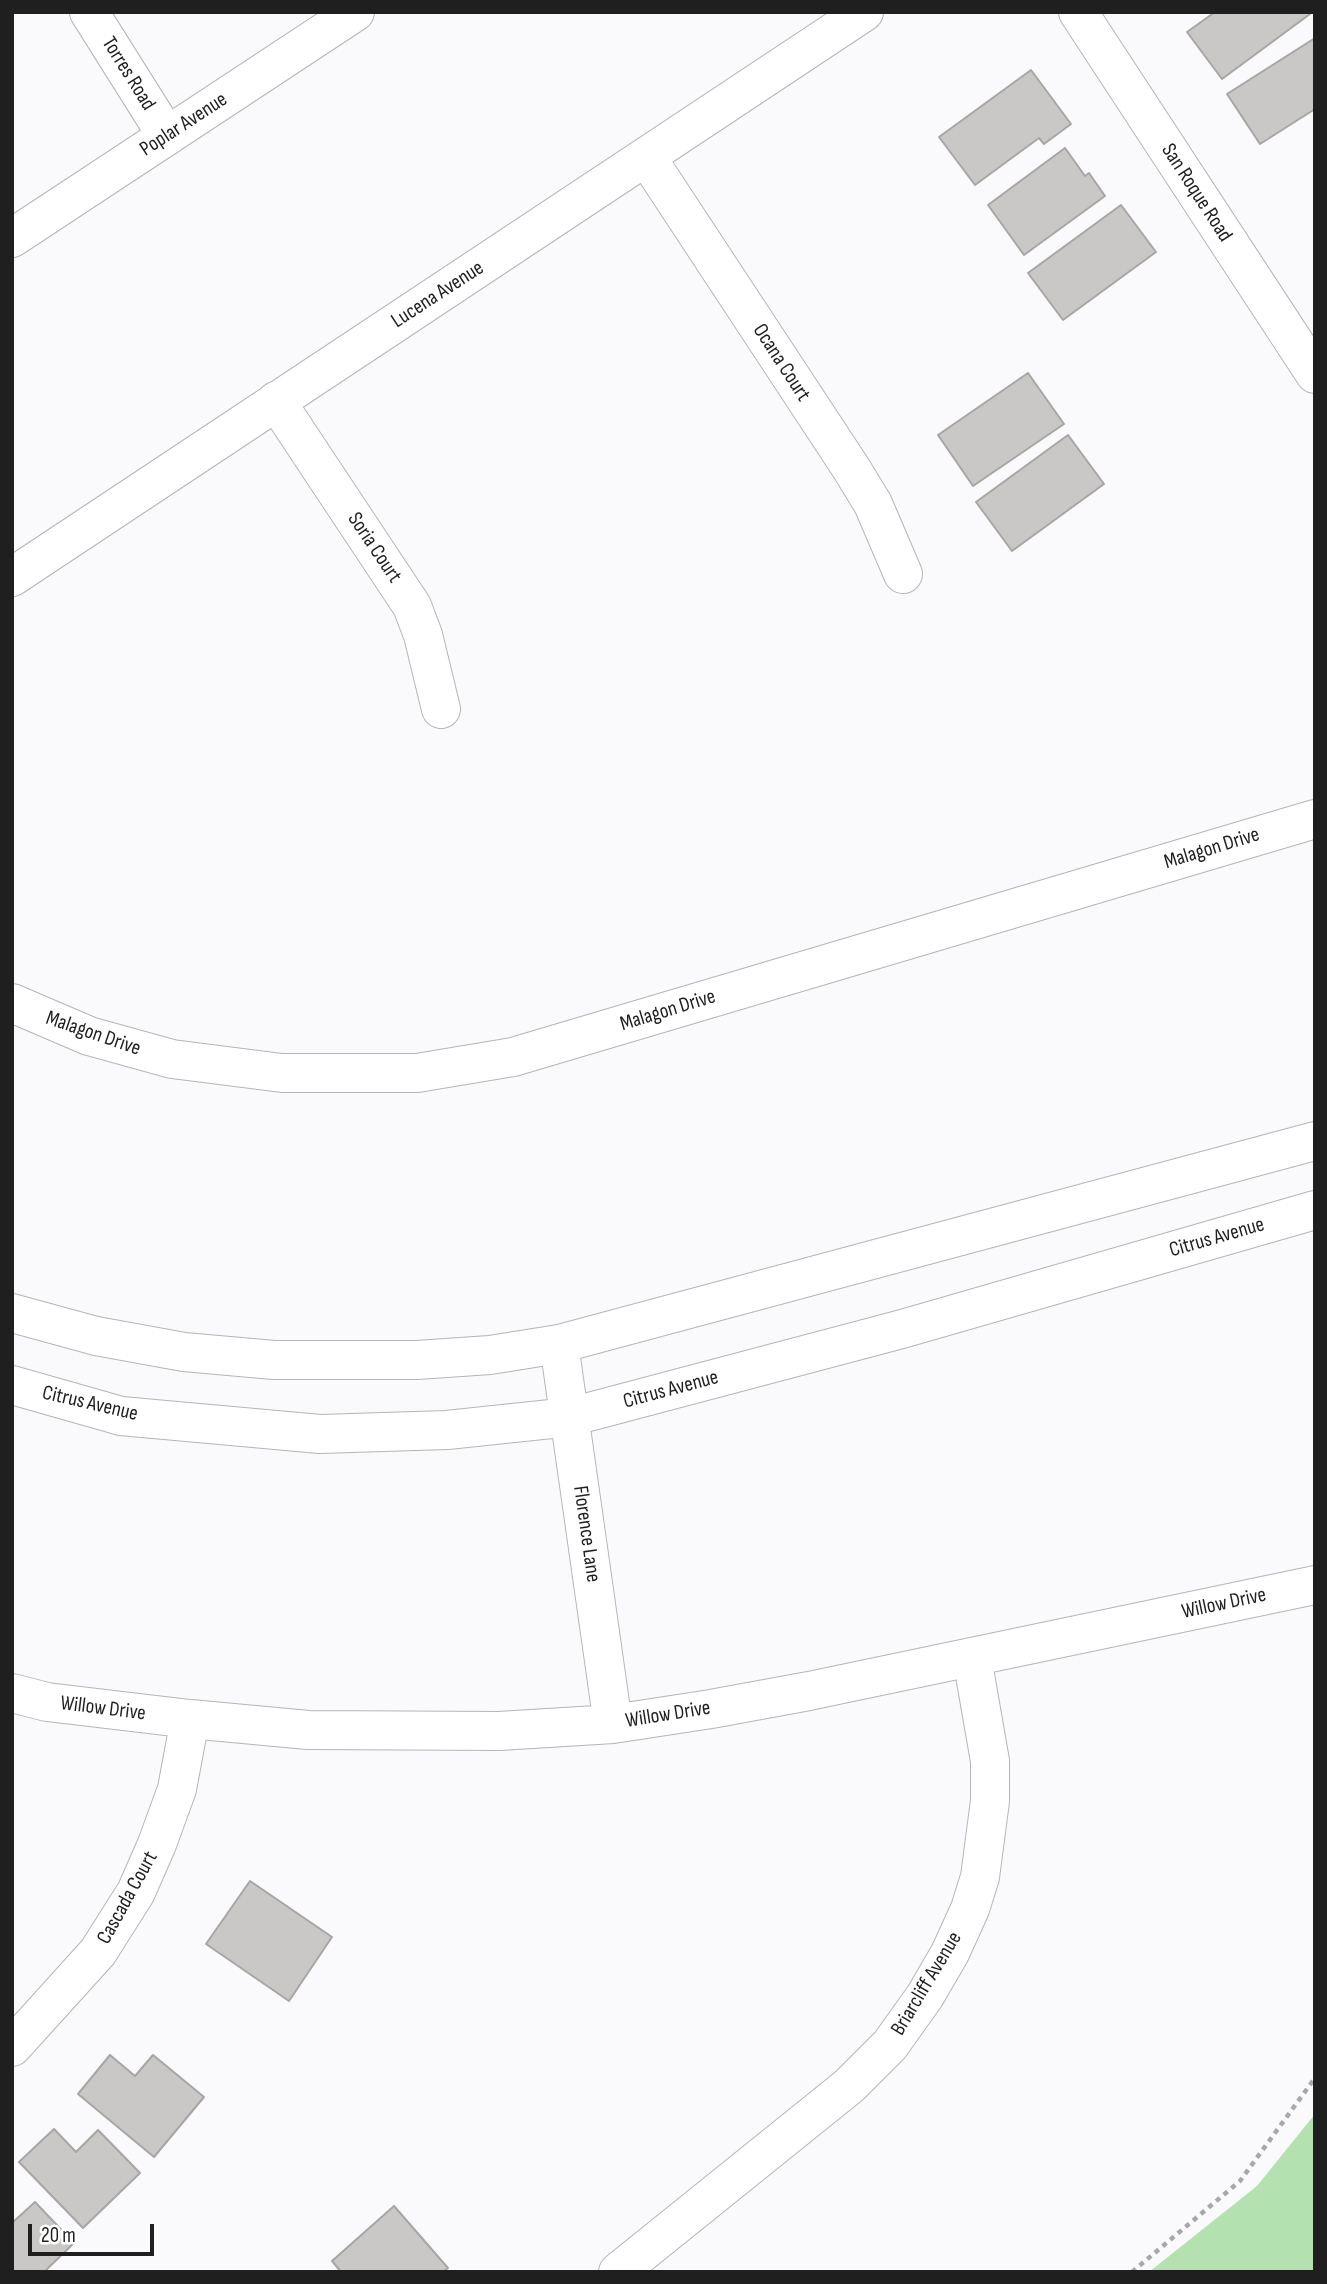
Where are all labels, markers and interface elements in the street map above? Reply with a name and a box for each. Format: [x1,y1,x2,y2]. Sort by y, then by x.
street label: Torres Road [96,33,160,115]
street label: Poplar Avenue [136,87,232,163]
street label: San Roque Road [1155,139,1237,247]
street label: Lucena Avenue [387,256,489,334]
street label: Ocana Court [747,320,815,406]
street label: Soria Court [341,508,407,588]
street label: Malagon Drive [1161,823,1263,875]
street label: Malagon Drive [617,985,719,1037]
street label: Malagon Drive [42,1006,144,1062]
street label: Citrus Avenue [1167,1212,1267,1264]
street label: Citrus Avenue [621,1365,721,1415]
street label: Citrus Avenue [40,1381,140,1427]
street label: Florence Lane [567,1484,605,1584]
street label: Willow Drive [1179,1583,1269,1625]
street label: Willow Drive [59,1691,147,1727]
street label: Willow Drive [624,1696,712,1734]
street label: Cascada Court [92,1847,164,1949]
street label: Briarcliff Avenue [886,1928,968,2040]
scale bar [32,2210,158,2254]
text: 20 m [41,2223,76,2248]

